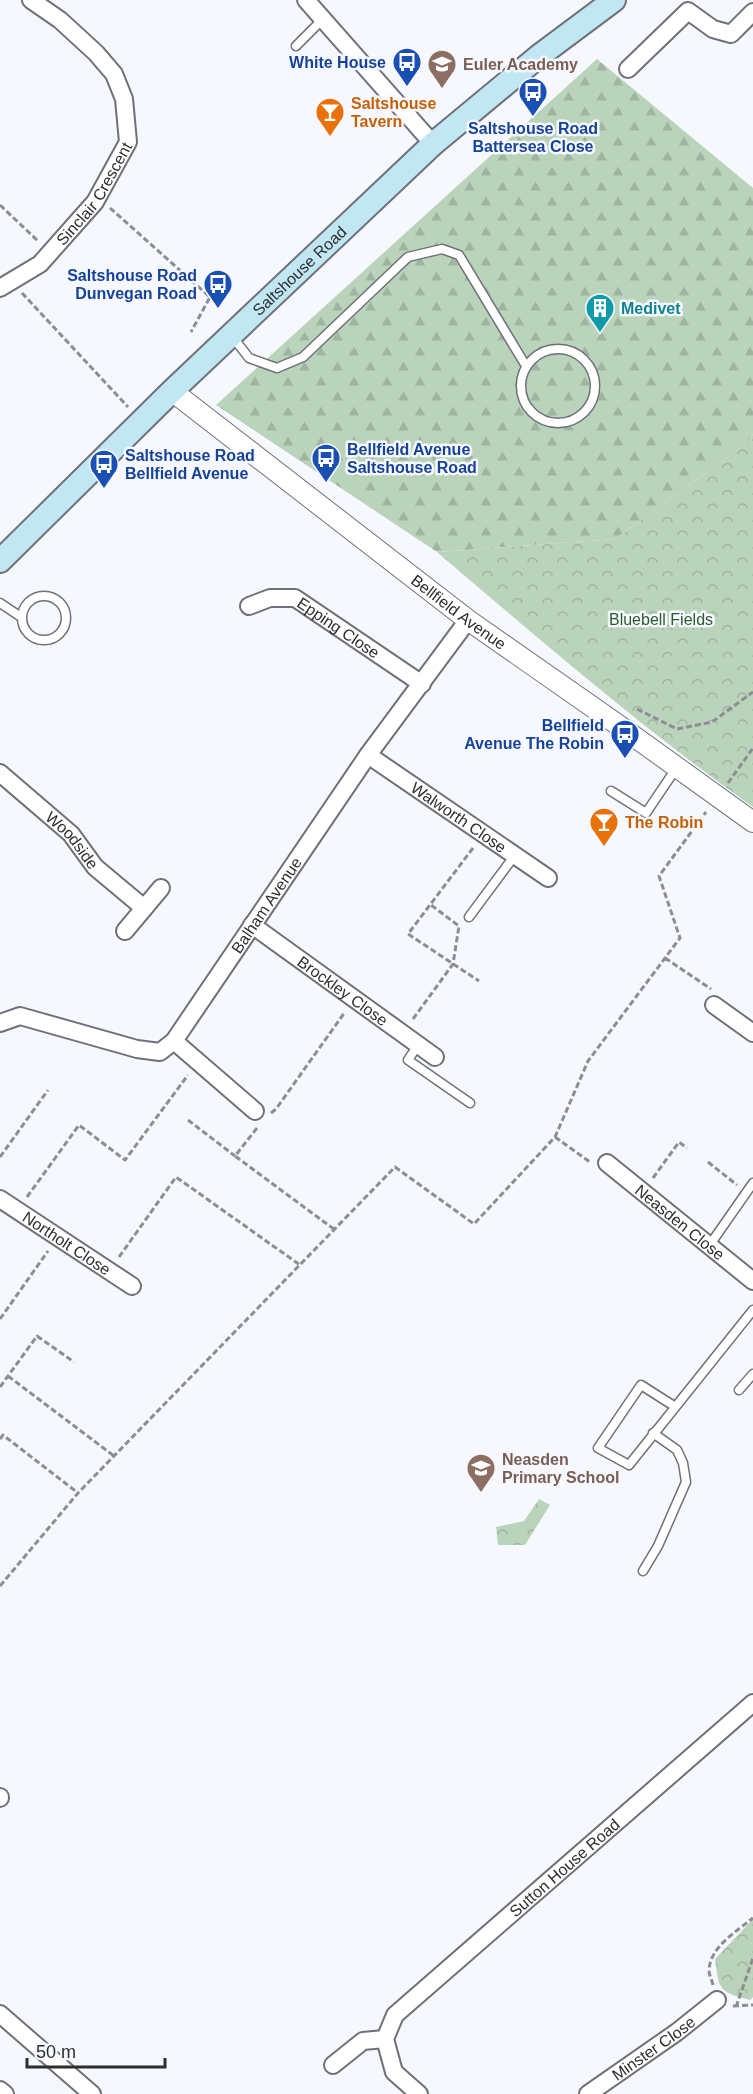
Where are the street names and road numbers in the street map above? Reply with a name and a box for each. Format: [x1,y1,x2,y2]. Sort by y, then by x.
street label: Sinclair Crescent [53,139,135,248]
street label: Saltshouse Road [249,223,349,319]
street label: Bellfield Avenue [408,571,510,653]
street label: Epping Close [294,594,383,661]
street label: Walworth Close [408,779,510,856]
street label: Woodside [43,808,102,872]
street label: Balham Avenue [228,854,305,956]
street label: Brockley Close [295,952,391,1029]
street label: Neasden Close [632,1181,728,1263]
street label: Northolt Close [20,1208,114,1278]
street label: Sutton House Road [506,1815,623,1920]
street label: Minster Close [609,2013,698,2083]

